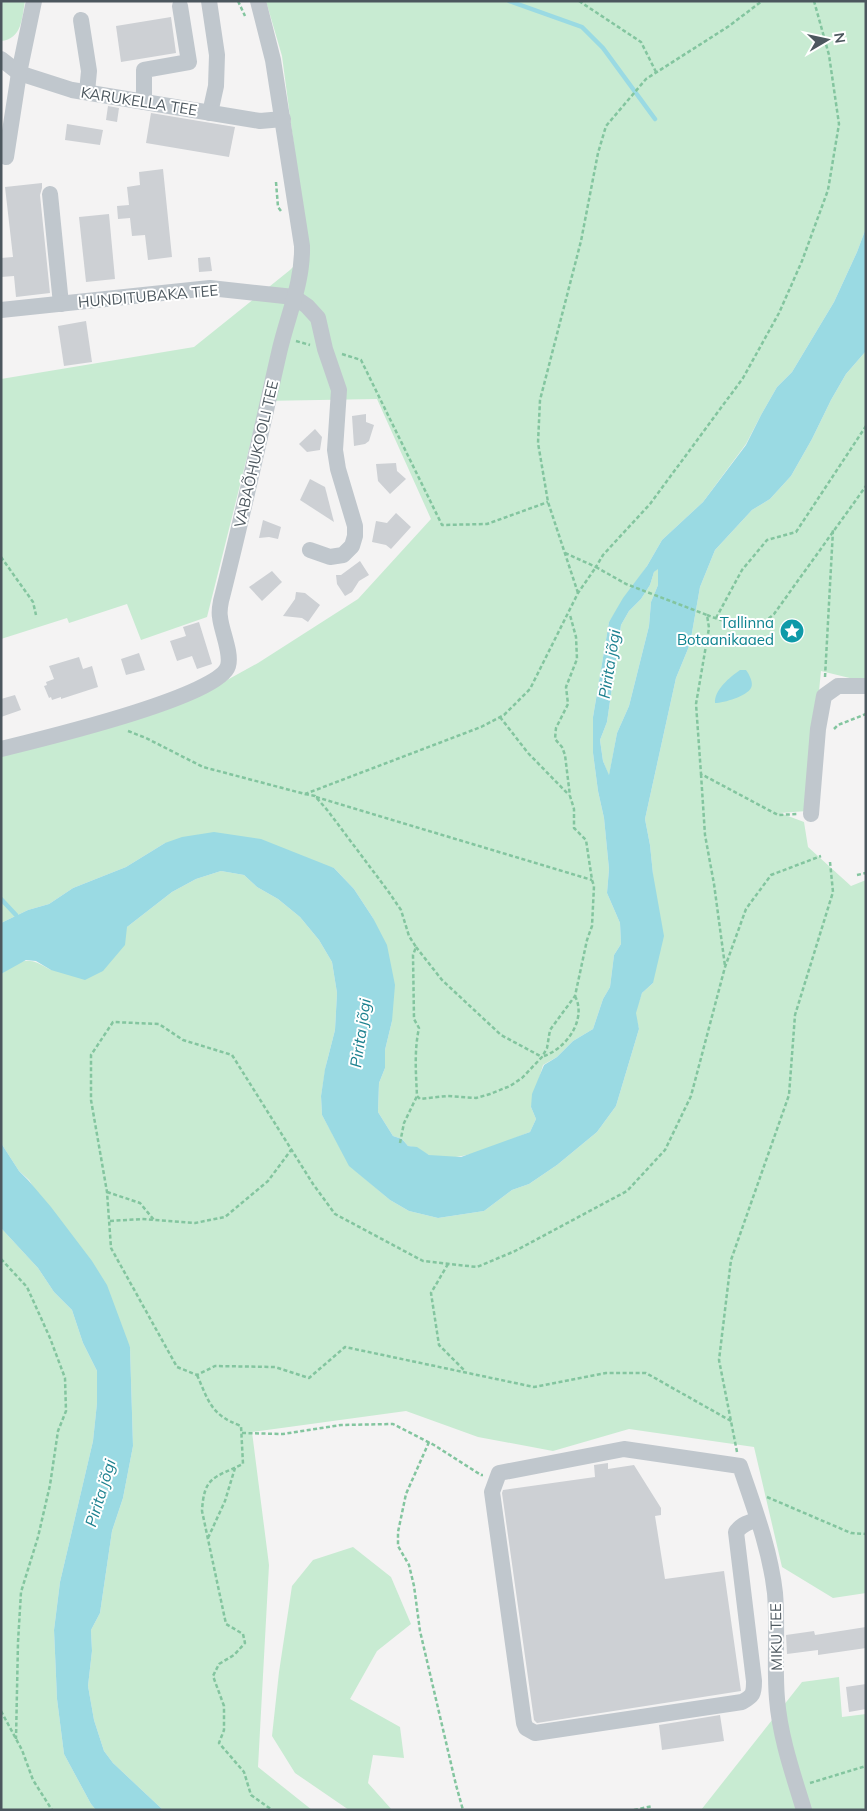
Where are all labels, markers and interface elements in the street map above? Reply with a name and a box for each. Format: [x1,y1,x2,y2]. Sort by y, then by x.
north arrow [802,15,852,65]
text: N [830,31,850,45]
street label: KARUKELLA TEE [80,82,199,120]
street label: HUNDITUBAKA TEE [77,280,219,312]
street label: VABAÕHUKOOLI TEE [230,378,282,529]
place label: Tallinna Botaanikaaed [677,613,774,649]
place icon: Tallinna Botaanikaaed [779,618,805,644]
water label: Pirita jõgi [594,628,624,700]
water label: Pirita jõgi [345,997,375,1069]
water label: Pirita jõgi [80,1457,120,1529]
street label: MIKU TEE [766,1603,786,1671]

